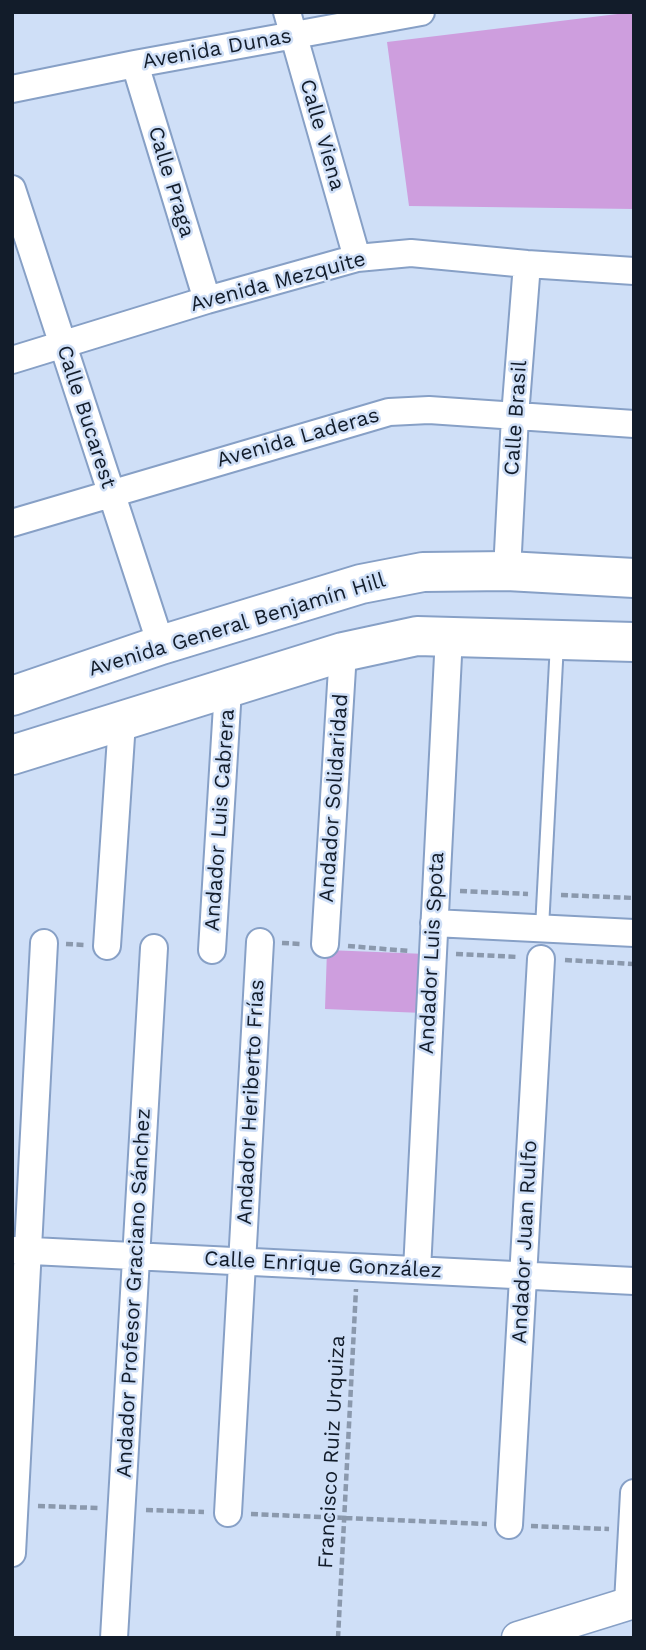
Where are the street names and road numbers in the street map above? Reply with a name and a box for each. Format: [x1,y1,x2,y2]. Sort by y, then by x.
street label: Avenida Dunas [140,23,294,75]
street label: Calle Viena [294,76,350,194]
street label: Calle Praga [142,124,200,240]
street label: Avenida Mezquite [188,246,368,318]
street label: Calle Bucarest [51,342,121,492]
street label: Calle Brasil [499,360,533,476]
street label: Avenida Laderas [214,403,382,473]
street label: Avenida General Benjamín Hill [86,568,388,682]
street label: Andador Solidaridad [314,693,354,903]
street label: Andador Luis Cabrera [200,708,240,932]
street label: Andador Luis Spota [414,851,450,1055]
street label: Andador Heriberto Frías [232,979,270,1225]
street label: Andador Profesor Graciano Sánchez [112,1108,156,1478]
street label: Andador Juan Rulfo [507,1140,543,1344]
street label: Calle Enrique González [203,1246,443,1284]
street label: Francisco Ruiz Urquiza [313,1335,351,1569]

